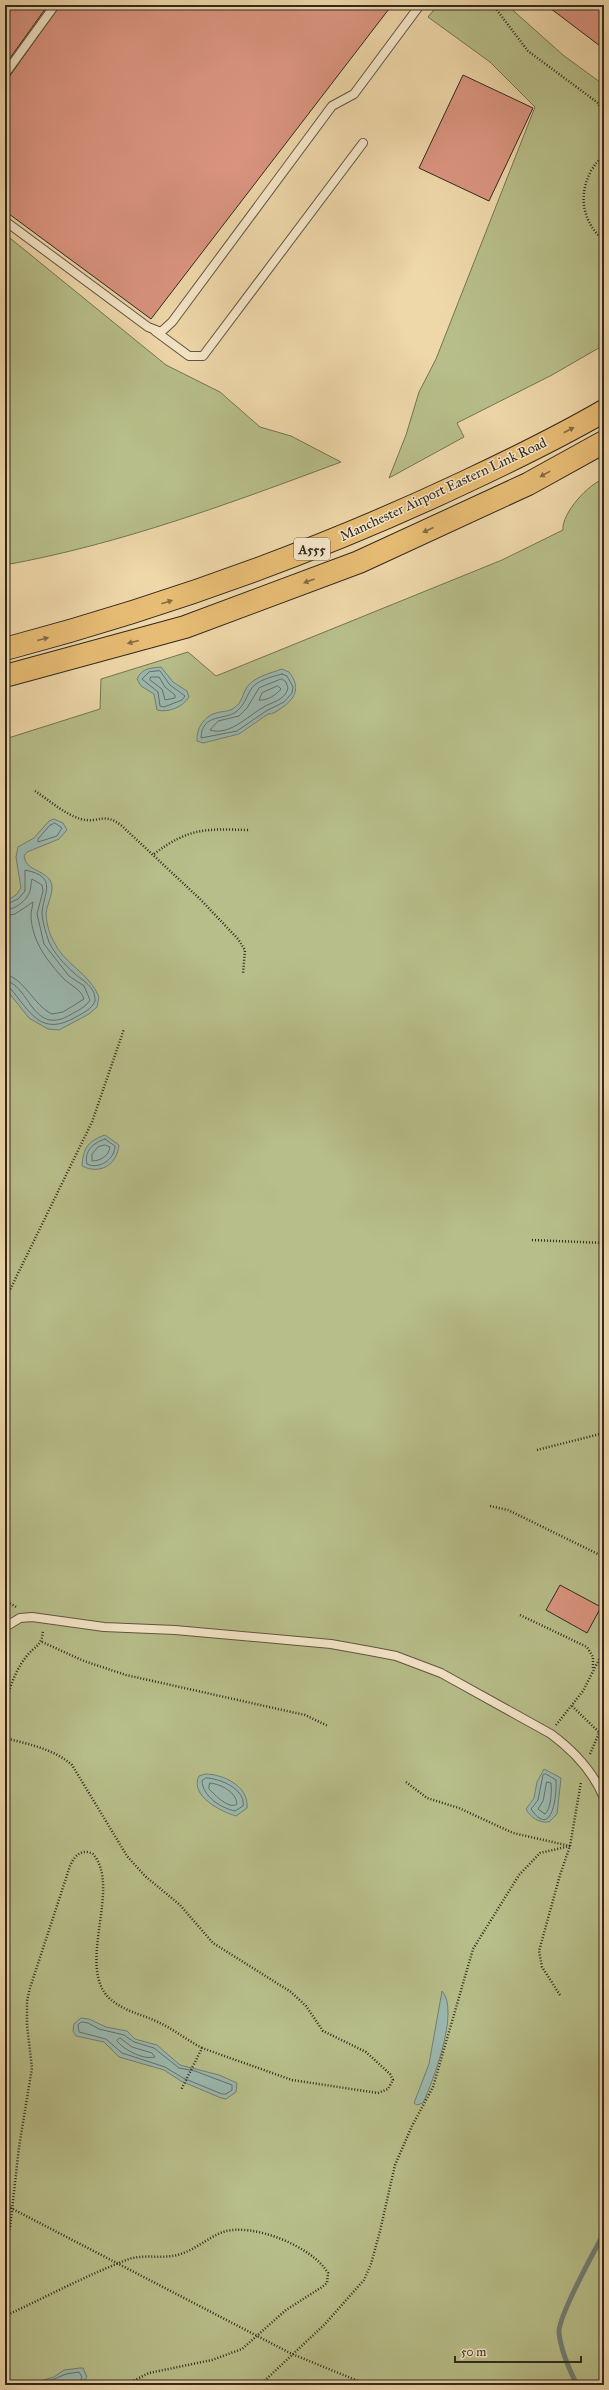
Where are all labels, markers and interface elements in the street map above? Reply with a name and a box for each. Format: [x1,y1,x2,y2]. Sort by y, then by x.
one-way arrow [564,426,575,433]
street label: Manchester Airport Eastern Link Road [337,434,549,545]
one-way arrow [540,471,551,478]
one-way arrow [422,528,434,534]
road number: A555 [294,538,330,560]
one-way arrow [302,578,314,584]
one-way arrow [162,599,174,605]
one-way arrow [37,636,49,642]
one-way arrow [127,639,139,645]
scale bar [455,2338,581,2364]
text: 50 m [461,2345,486,2359]

